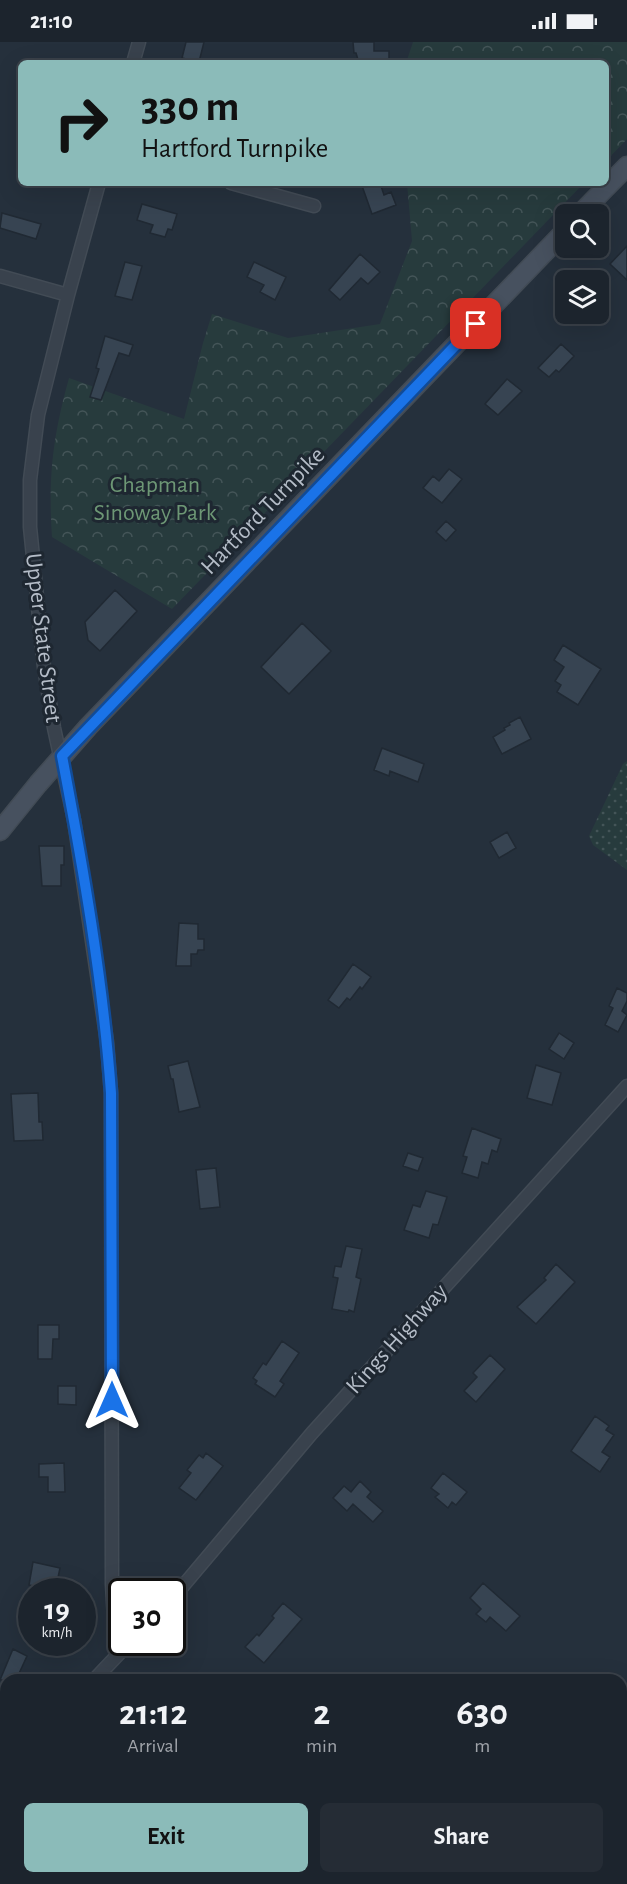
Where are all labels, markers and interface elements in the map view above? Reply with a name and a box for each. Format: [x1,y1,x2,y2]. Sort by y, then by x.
text: 21:10 [30,10,73,32]
icon: right [42,84,120,162]
text: 330 m [141,86,239,128]
text: Hartford Turnpike [141,135,328,162]
map controls [555,204,609,324]
button: search [555,204,609,258]
button: layers [555,270,609,324]
pin [450,298,501,349]
icon: arrive [459,307,492,340]
street label: Hartford Turnpike [197,443,329,579]
park label: Chapman Sinoway Park [93,473,217,525]
street label: Upper State Street [21,552,65,724]
street label: Kings Highway [342,1279,452,1399]
position arrow [80,1368,144,1432]
speed limit sign: 30 [108,1578,186,1656]
text: 19 [44,1595,70,1625]
text: km/h [42,1625,72,1640]
text: 21:12 [119,1695,187,1731]
text: 2 [313,1695,330,1731]
text: 630 [456,1695,508,1731]
text: Arrival [127,1736,179,1756]
text: min [306,1736,337,1756]
text: m [474,1736,490,1756]
button: Exit [24,1803,308,1872]
button: Share [320,1803,603,1872]

